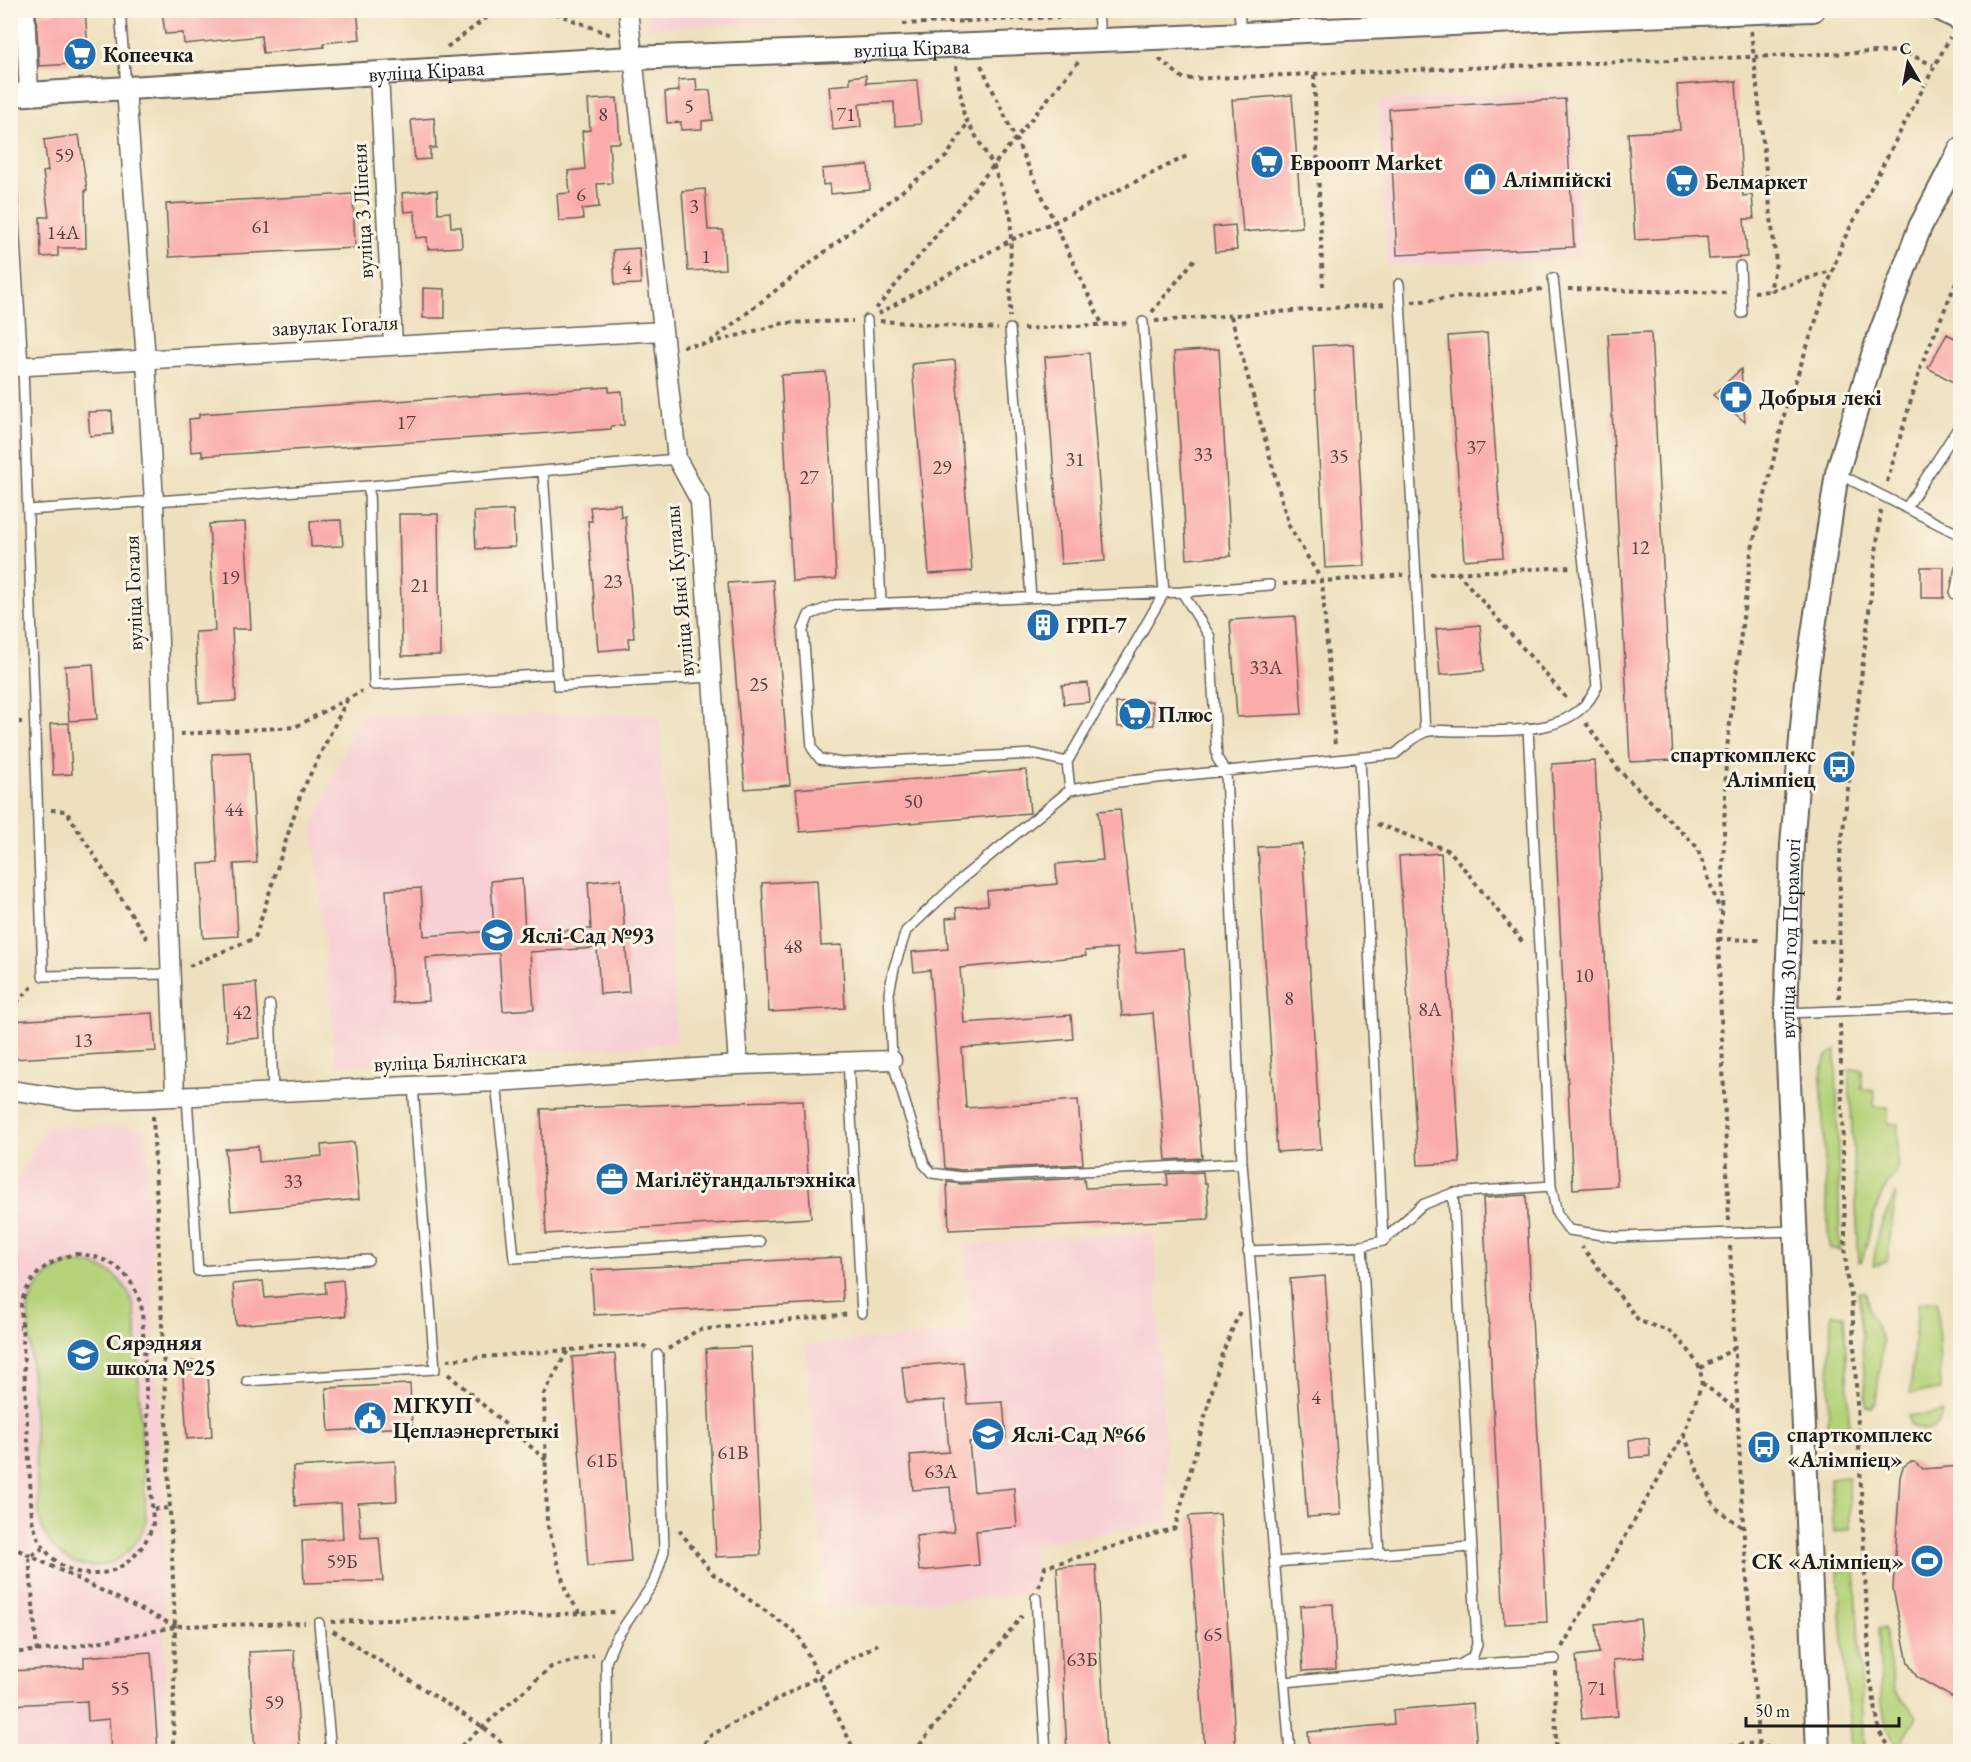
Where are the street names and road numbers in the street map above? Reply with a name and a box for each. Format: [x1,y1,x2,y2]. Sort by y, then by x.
street label: вуліца Кірава [853,31,971,64]
street label: вуліца Кірава [367,52,485,88]
street label: вуліца 3 Ліпеня [344,142,380,279]
street label: завулак Гогаля [271,307,399,343]
street label: вуліца Янкі Купалы [657,504,701,678]
street label: вуліца Гогаля [116,534,150,651]
street label: вуліца 30 год Перамогі [1771,837,1807,1040]
street label: вуліца Бялінскага [373,1042,527,1078]

